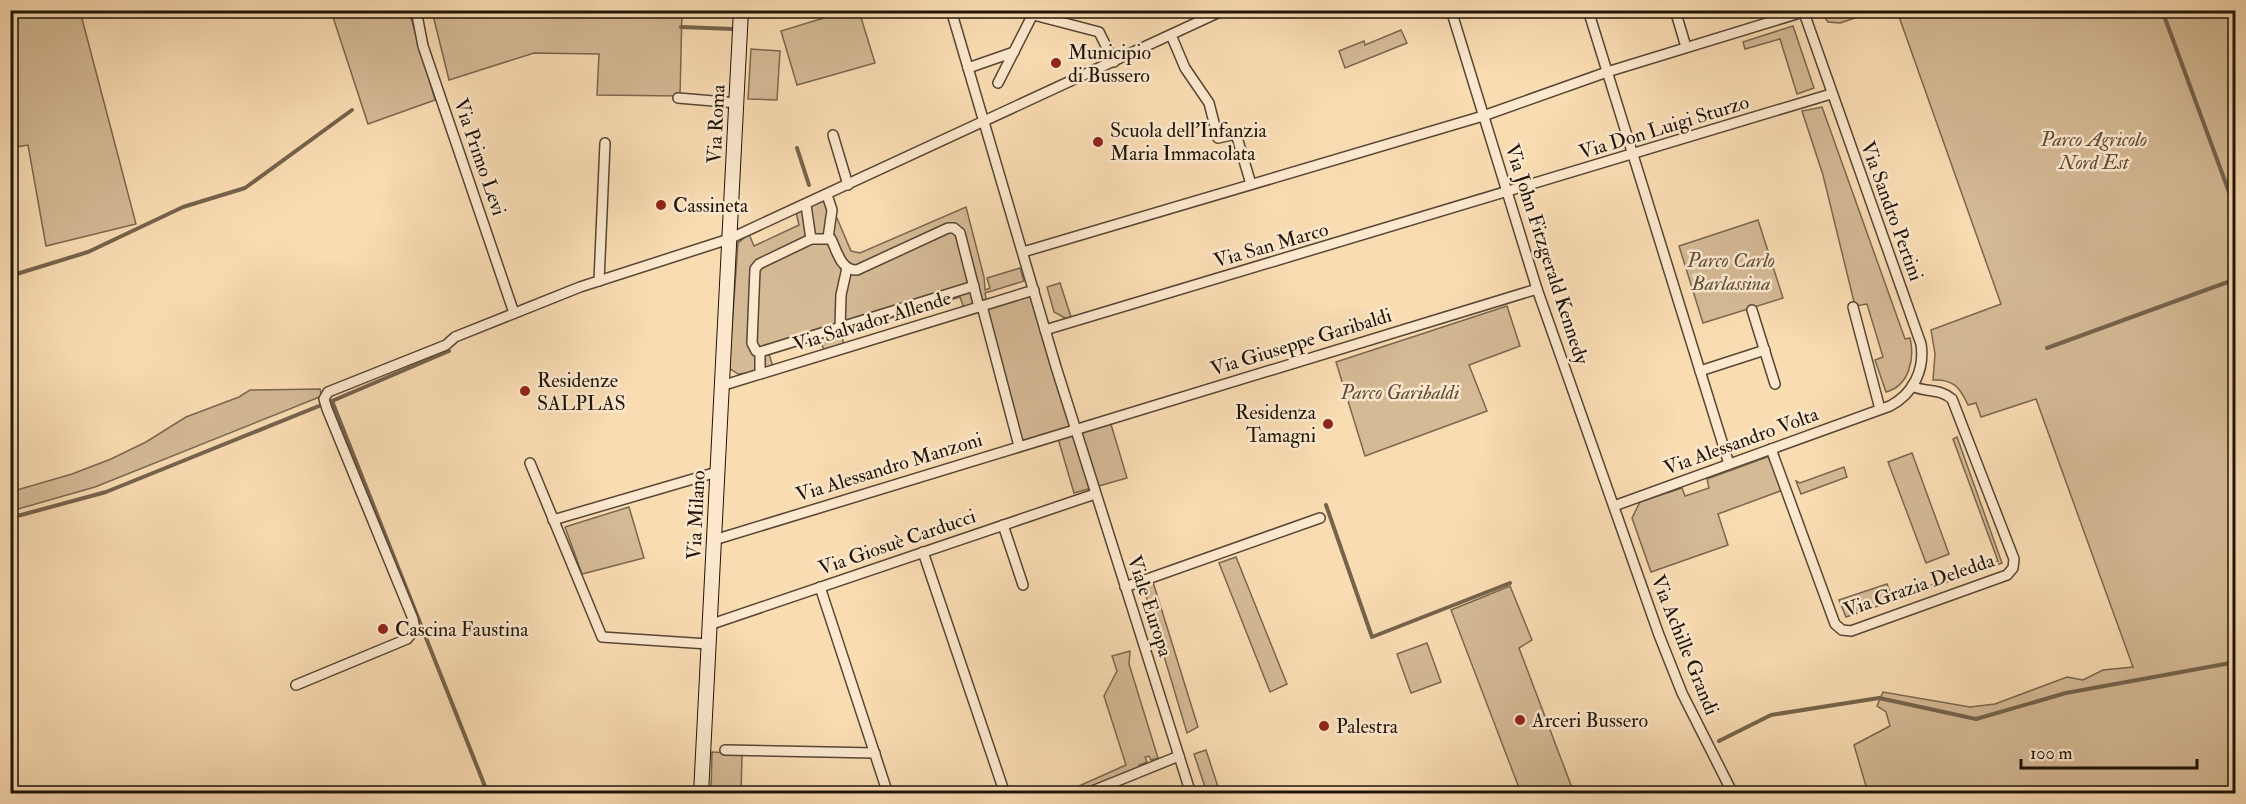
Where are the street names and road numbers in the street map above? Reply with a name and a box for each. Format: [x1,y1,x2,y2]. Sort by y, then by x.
street label: Via Roma [701,83,731,164]
street label: Via Don Luigi Sturzo [1576,89,1752,165]
street label: Via Primo Levi [448,95,512,219]
street label: Via Sandro Pertini [1855,138,1929,284]
street label: Via John Fitzgerald Kennedy [1499,141,1595,369]
street label: Via San Marco [1211,217,1331,273]
street label: Via Salvador Allende [790,285,954,357]
street label: Via Giuseppe Garibaldi [1207,303,1395,382]
street label: Via Alessandro Volta [1660,401,1823,481]
street label: Via Alessandro Manzoni [793,427,985,507]
street label: Via Milano [681,470,711,560]
street label: Via Giosuè Carducci [815,503,979,581]
street label: Via Grazia Deledda [1840,547,1998,622]
street label: Viale Europa [1121,552,1178,661]
street label: Via Achille Grandi [1645,571,1725,719]

